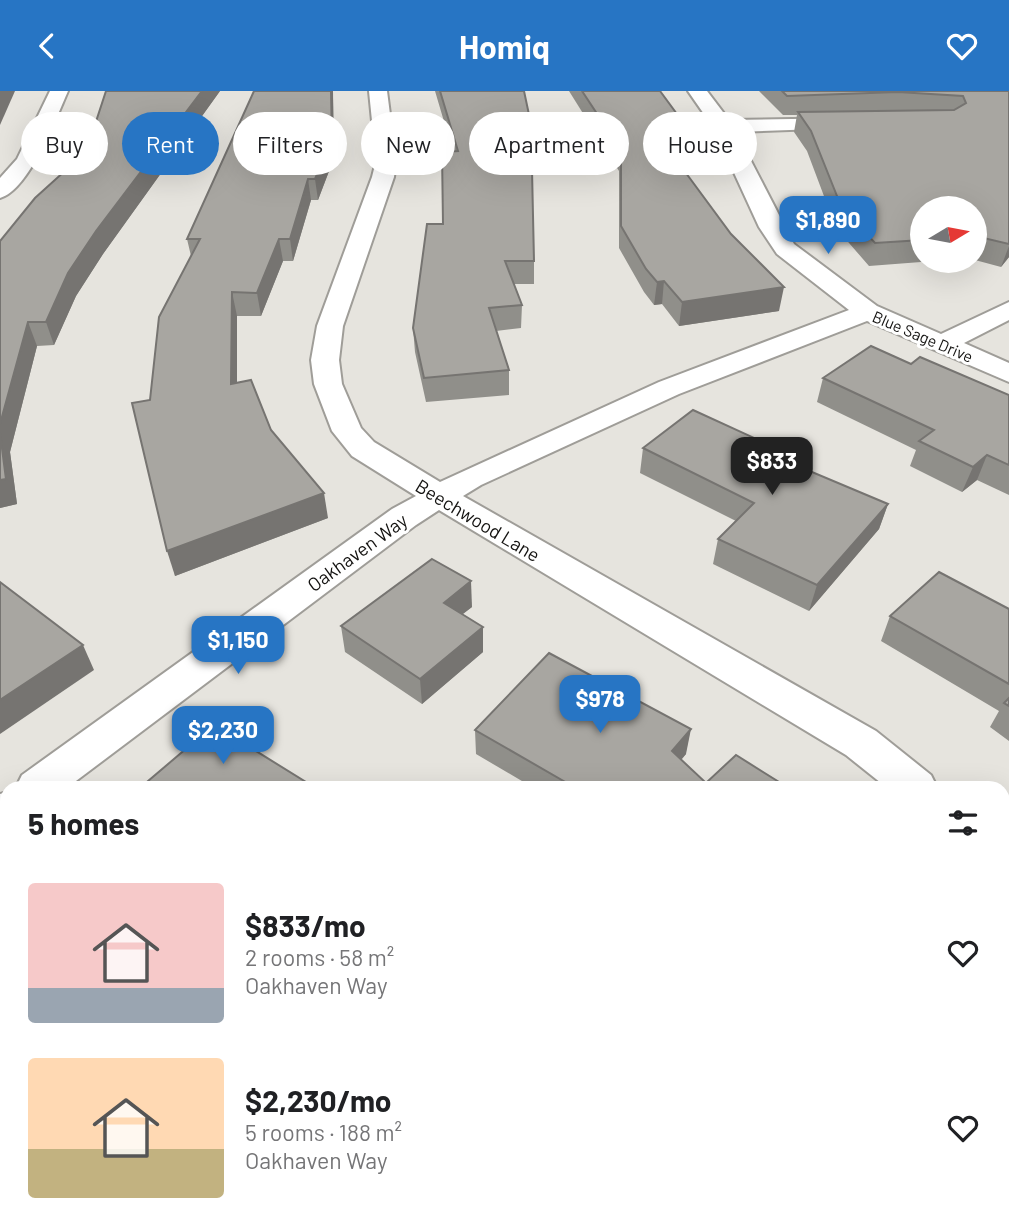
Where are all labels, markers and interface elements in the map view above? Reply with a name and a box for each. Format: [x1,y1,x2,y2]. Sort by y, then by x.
icon: back [28,27,66,65]
text: Homiq [459,27,550,65]
icon: heart [943,27,981,65]
chip: Buy [21,112,108,175]
chip: Rent [122,112,219,175]
chip: Filters [233,112,347,175]
chip: New [361,112,455,175]
chip: Apartment [469,112,629,175]
chip: House [643,112,757,175]
north arrow [910,196,987,273]
map controls [910,196,987,273]
pin: $1,890 [771,197,885,256]
text: $1,890 [795,205,861,233]
street label: Blue Sage Drive [870,306,976,366]
pin: $833 [731,437,813,497]
text: $833 [747,446,797,474]
street label: Beechwood Lane [412,474,544,566]
street label: Oakhaven Way [303,508,412,596]
pin: $1,150 [181,617,295,676]
text: $1,150 [207,625,269,653]
pin: $978 [559,675,641,735]
text: $978 [575,684,625,712]
pin: $2,230 [166,707,280,766]
text: $2,230 [188,715,258,743]
icon: filters [944,804,982,842]
text: 5 homes [28,805,139,841]
text: $833/mo [245,907,366,943]
icon: home [84,911,168,995]
icon: heart [944,934,982,972]
text: 2 rooms · 58 m² [245,943,394,971]
text: Oakhaven Way [245,971,388,999]
text: $2,230/mo [245,1082,392,1118]
icon: home [84,1086,168,1170]
icon: heart [944,1109,982,1147]
text: 5 rooms · 188 m² [245,1118,402,1146]
text: Oakhaven Way [245,1146,388,1174]

